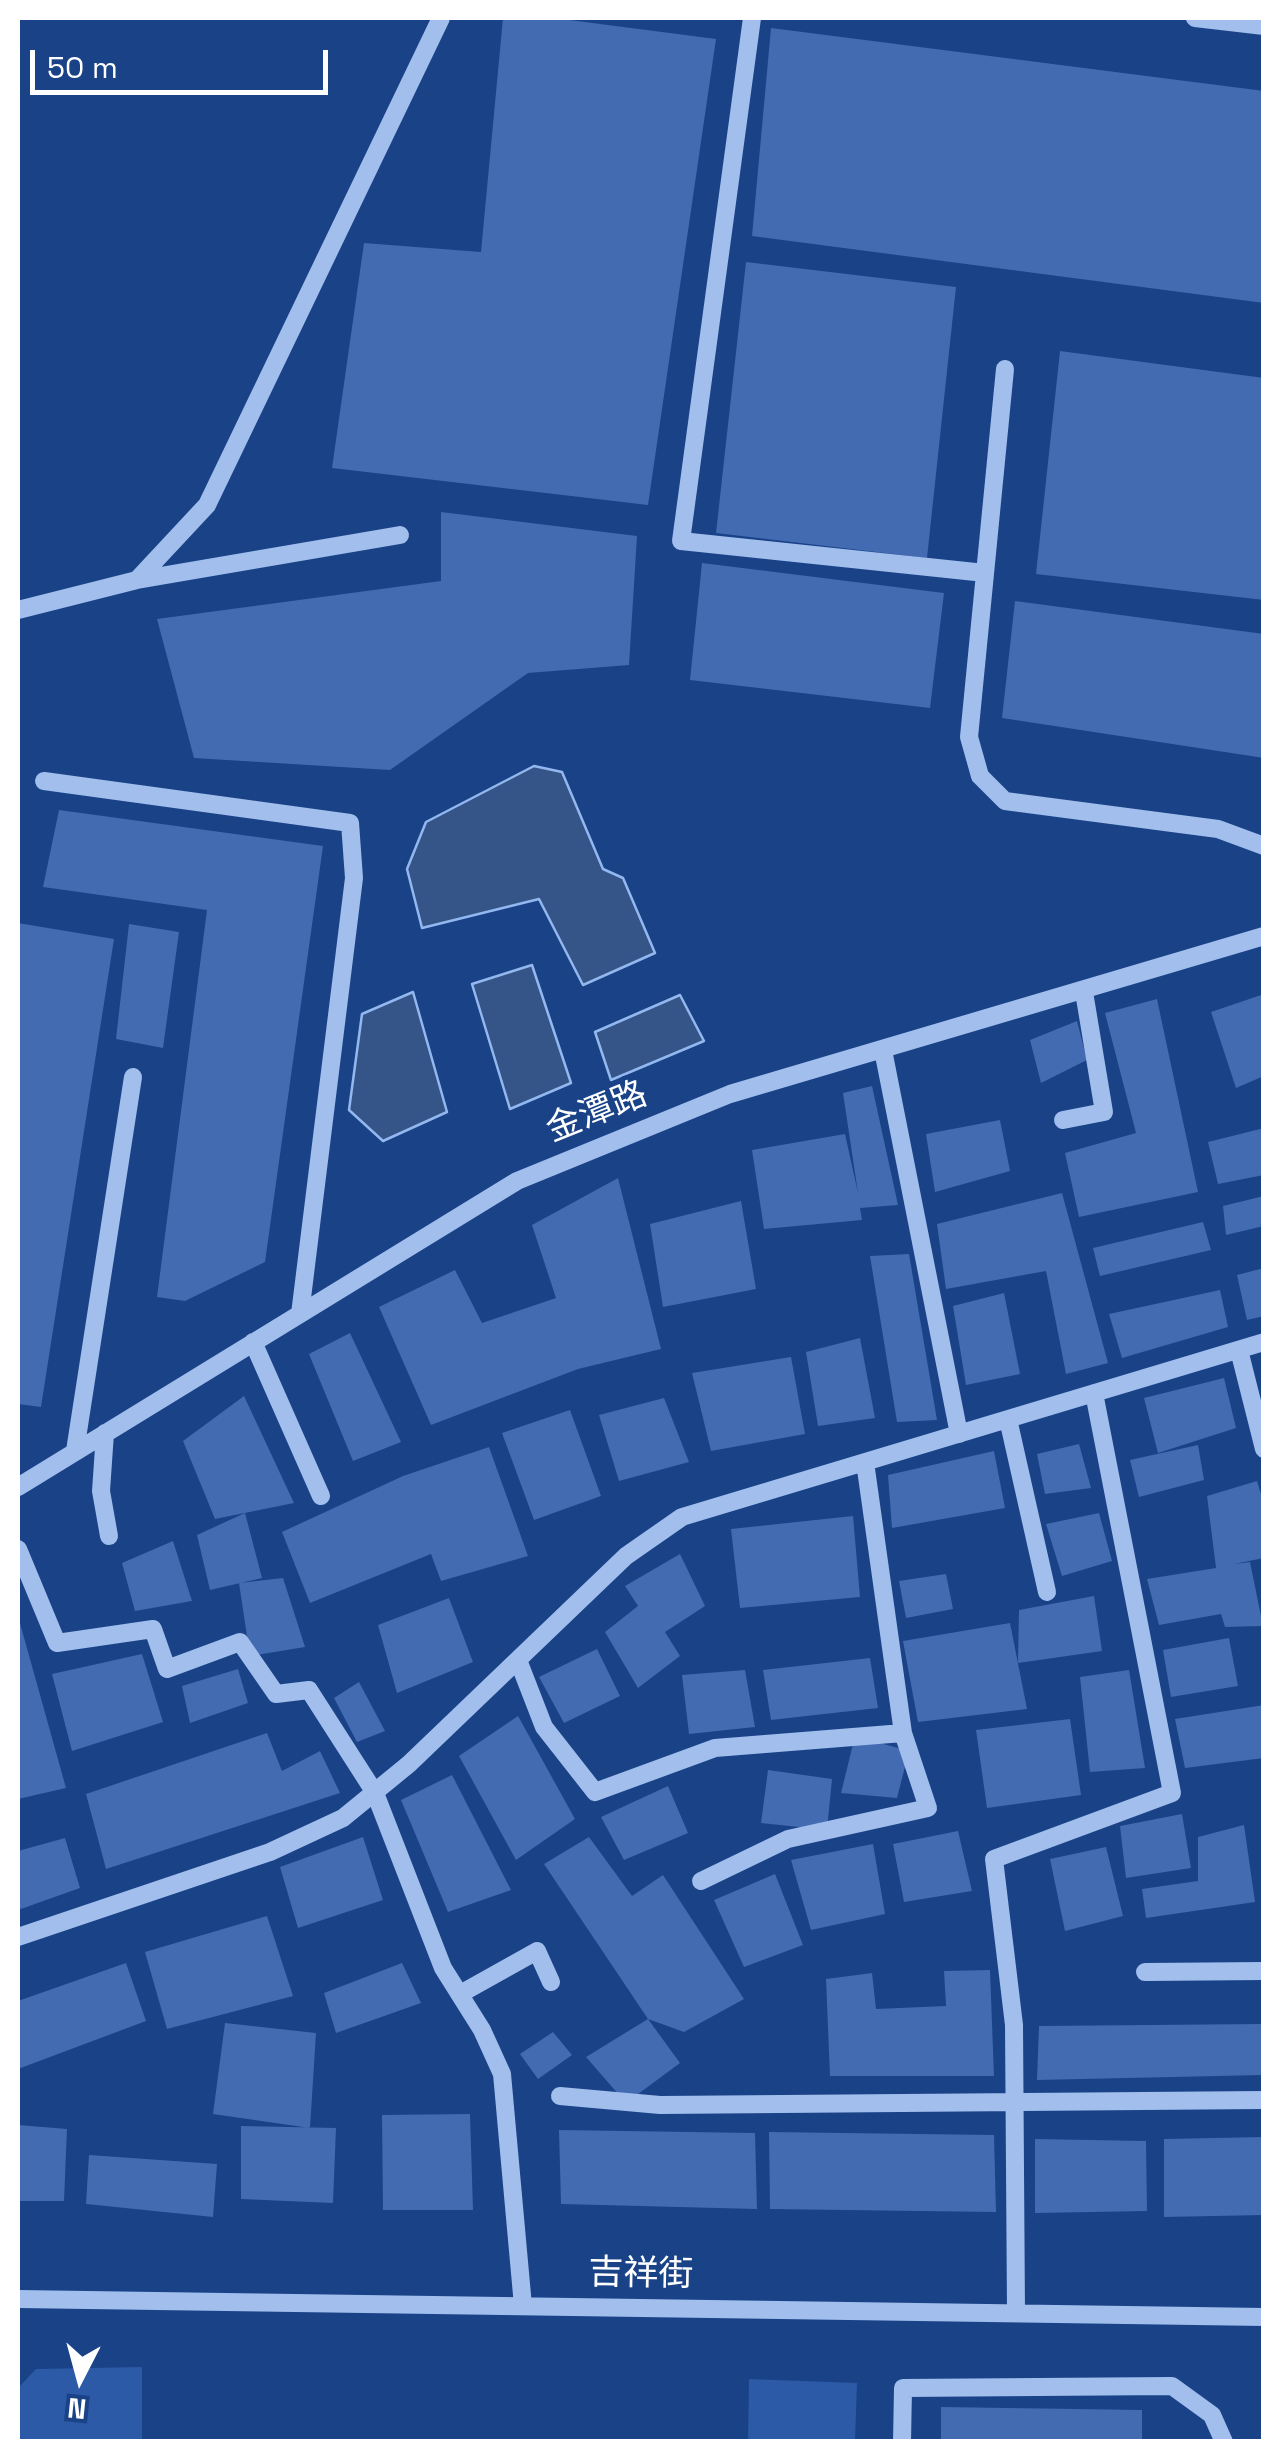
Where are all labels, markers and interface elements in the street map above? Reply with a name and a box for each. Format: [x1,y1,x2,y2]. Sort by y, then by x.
scale bar [35,30,332,92]
text: 50 m [47,48,118,87]
street label: 金潭路 [540,1074,654,1152]
street label: 吉祥街 [588,2253,694,2297]
north arrow [30,2329,130,2429]
text: N [66,2390,88,2428]

